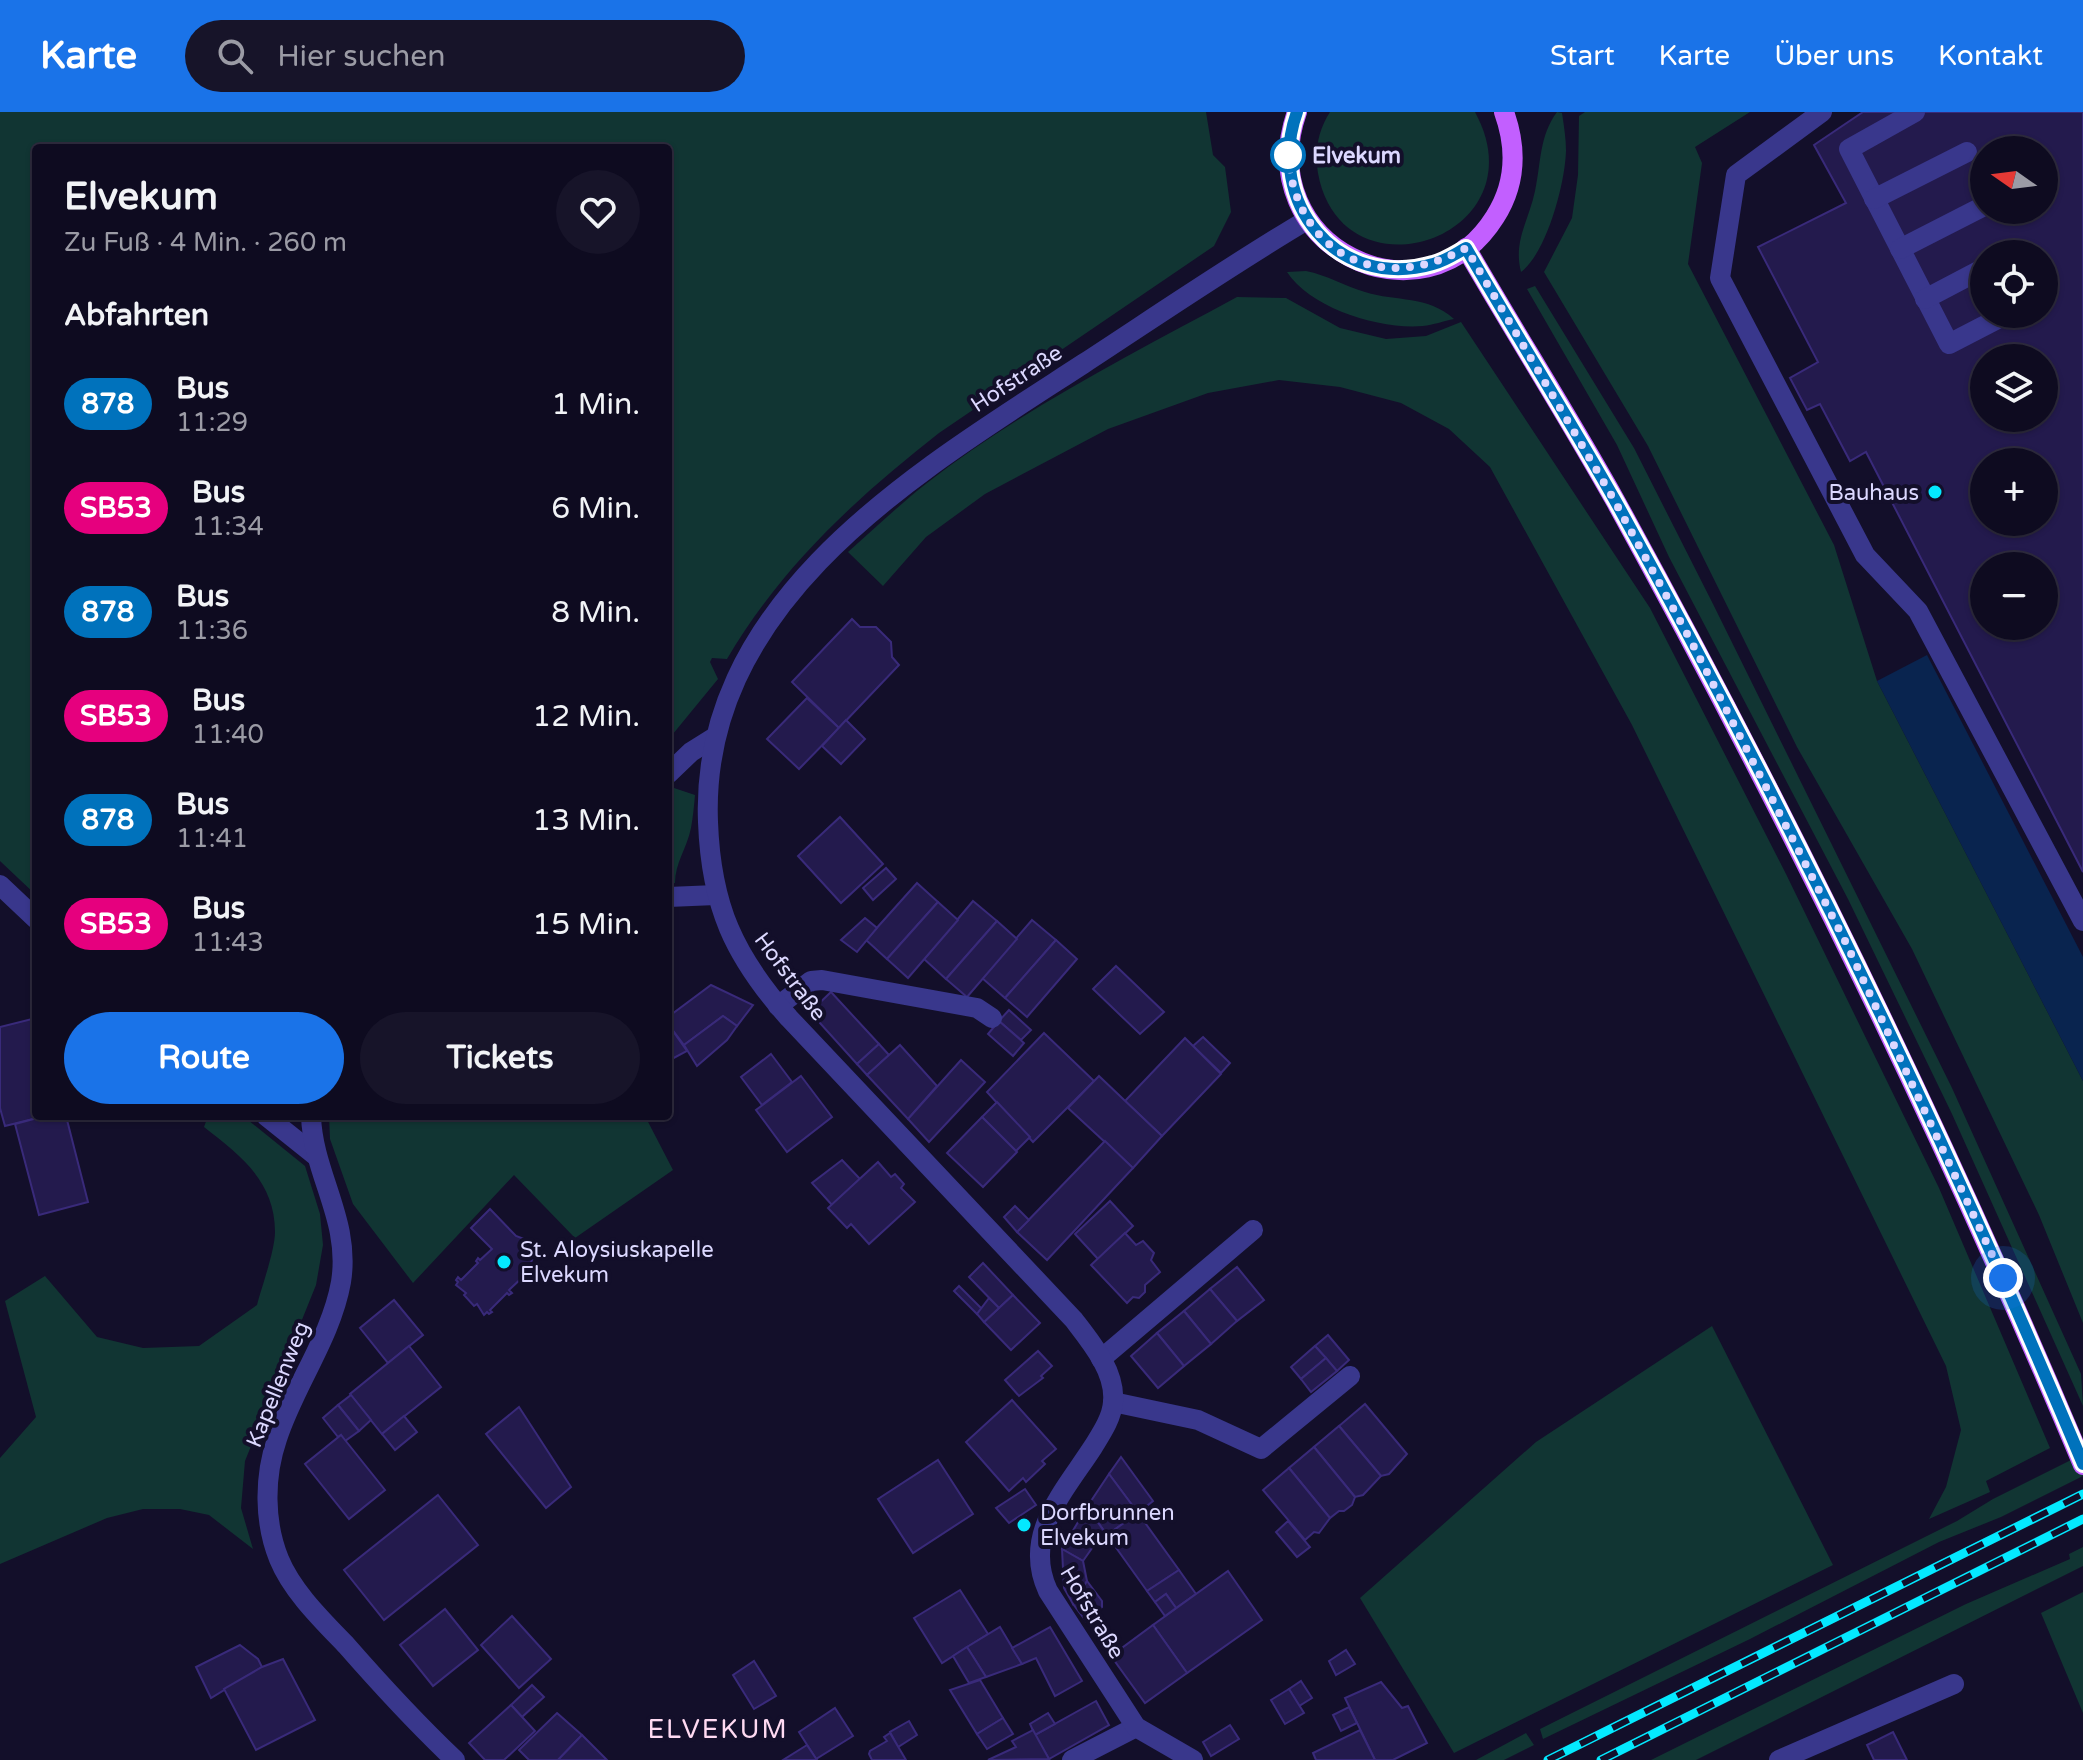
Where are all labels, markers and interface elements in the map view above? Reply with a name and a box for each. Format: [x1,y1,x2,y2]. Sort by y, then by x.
search box [185,20,745,92]
text: Karte [40,33,137,79]
icon: search [213,34,257,78]
text: Hier suchen [277,38,445,75]
text: Start [1550,39,1615,73]
text: Karte [1659,39,1730,73]
text: Über uns [1774,39,1894,73]
text: Kontakt [1938,39,2043,73]
north arrow [1970,136,2058,224]
map controls [1970,136,2058,640]
marker: Elvekum [1271,138,1305,172]
place label: Elvekum [1312,143,1401,169]
button: heart [556,170,640,254]
text: Elvekum [64,174,218,220]
text: Zu Fuß · 4 Min. · 260 m [64,227,347,258]
button: locate [1970,240,2058,328]
text: Abfahrten [64,297,209,334]
street label: Hofstraße [966,340,1067,418]
button: layers [1970,344,2058,432]
text: Bus [176,370,229,407]
text: 1 Min. [551,386,640,423]
text: 878 [82,387,134,421]
text: 11:29 [176,407,248,438]
button: + [1970,448,2058,536]
text: Bus [192,474,245,511]
place label: Bauhaus [1828,480,1919,506]
marker: Bauhaus [1926,483,1944,501]
text: 6 Min. [551,490,640,527]
text: SB53 [80,491,152,525]
text: 11:34 [192,511,264,542]
button: − [1970,552,2058,640]
text: Bus [176,578,229,615]
text: 8 Min. [551,594,640,631]
text: 878 [82,595,134,629]
text: 11:36 [176,615,248,646]
text: Bus [192,682,245,719]
text: 12 Min. [532,698,640,735]
text: SB53 [80,699,152,733]
text: 11:40 [192,719,264,750]
text: Bus [176,786,229,823]
text: 13 Min. [532,802,640,839]
text: 878 [82,803,134,837]
text: 11:41 [176,823,248,854]
text: Bus [192,890,245,927]
text: 15 Min. [532,906,640,943]
text: SB53 [80,907,152,941]
text: 11:43 [192,927,264,958]
street label: Hofstraße [749,927,832,1026]
button: Route [64,1012,344,1104]
button: Tickets [360,1012,640,1104]
place label: St. Aloysiuskapelle Elvekum [520,1237,714,1288]
marker: St. Aloysiuskapelle Elvekum [495,1253,513,1271]
your location [1983,1258,2023,1298]
street label: Kapellenweg [241,1318,315,1451]
place label: Dorfbrunnen Elvekum [1040,1500,1175,1551]
marker: Dorfbrunnen Elvekum [1015,1516,1033,1534]
street label: Hofstraße [1054,1561,1130,1664]
district label: ELVEKUM [647,1714,789,1745]

